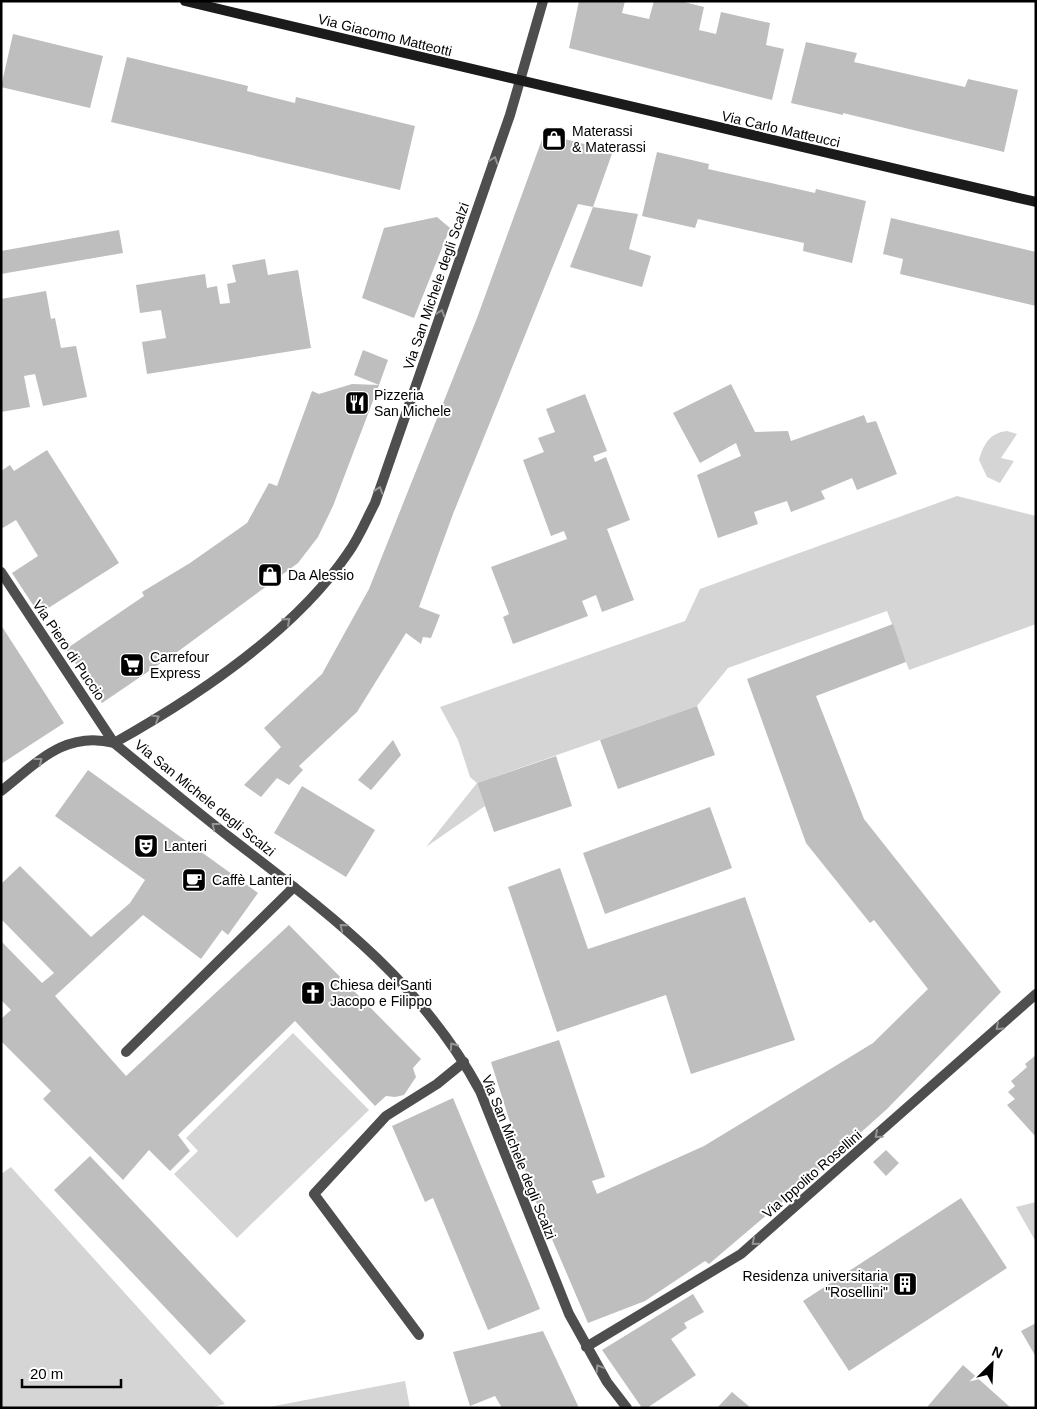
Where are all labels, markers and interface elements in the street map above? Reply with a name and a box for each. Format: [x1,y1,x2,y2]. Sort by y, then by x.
street label: Via Giacomo Matteotti [316,11,454,59]
street label: Via Carlo Matteucci [720,108,842,150]
place label: Materassi & Materassi [572,123,646,155]
shop icon: Materassi & Materassi [541,126,567,152]
one-way arrow [489,156,499,165]
street label: Via San Michele degli Scalzi [400,200,472,372]
one-way arrow [435,309,445,318]
place label: Pizzeria San Michele [374,387,451,419]
restaurant icon: Pizzeria San Michele [344,390,370,416]
one-way arrow [373,486,383,495]
shop icon: Da Alessio [257,562,283,588]
place label: Da Alessio [288,567,354,583]
street label: Via Piero di Puccio [30,597,109,703]
one-way arrow [281,618,290,627]
place label: Carrefour Express [150,649,209,681]
supermarket icon: Carrefour Express [119,652,145,678]
one-way arrow [151,715,160,725]
street label: Via San Michele degli Scalzi [132,737,278,859]
one-way arrow [34,758,43,767]
one-way arrow [212,822,221,831]
theatre icon: Lanteri [133,833,159,859]
place label: Lanteri [164,838,207,854]
cafe icon: Caffè Lanteri [181,867,207,893]
place label: Caffè Lanteri [212,872,292,888]
one-way arrow [339,924,348,933]
place label: Chiesa dei Santi Jacopo e Filippo [330,977,432,1009]
church icon: Chiesa dei Santi Jacopo e Filippo [300,980,326,1006]
one-way arrow [996,1021,1005,1030]
one-way arrow [450,1042,459,1051]
street label: Via San Michele degli Scalzi [479,1073,559,1241]
street label: Via Ippolito Rosellini [759,1127,865,1221]
one-way arrow [875,1129,884,1138]
one-way arrow [752,1236,761,1245]
place label: Residenza universitaria "Rosellini" [742,1268,888,1300]
building icon: Residenza universitaria "Rosellini" [892,1271,918,1297]
north arrow [967,1339,1017,1389]
text: N [989,1343,1005,1361]
scale bar [22,1356,121,1388]
text: 20 m [30,1365,63,1382]
one-way arrow [595,1365,605,1374]

